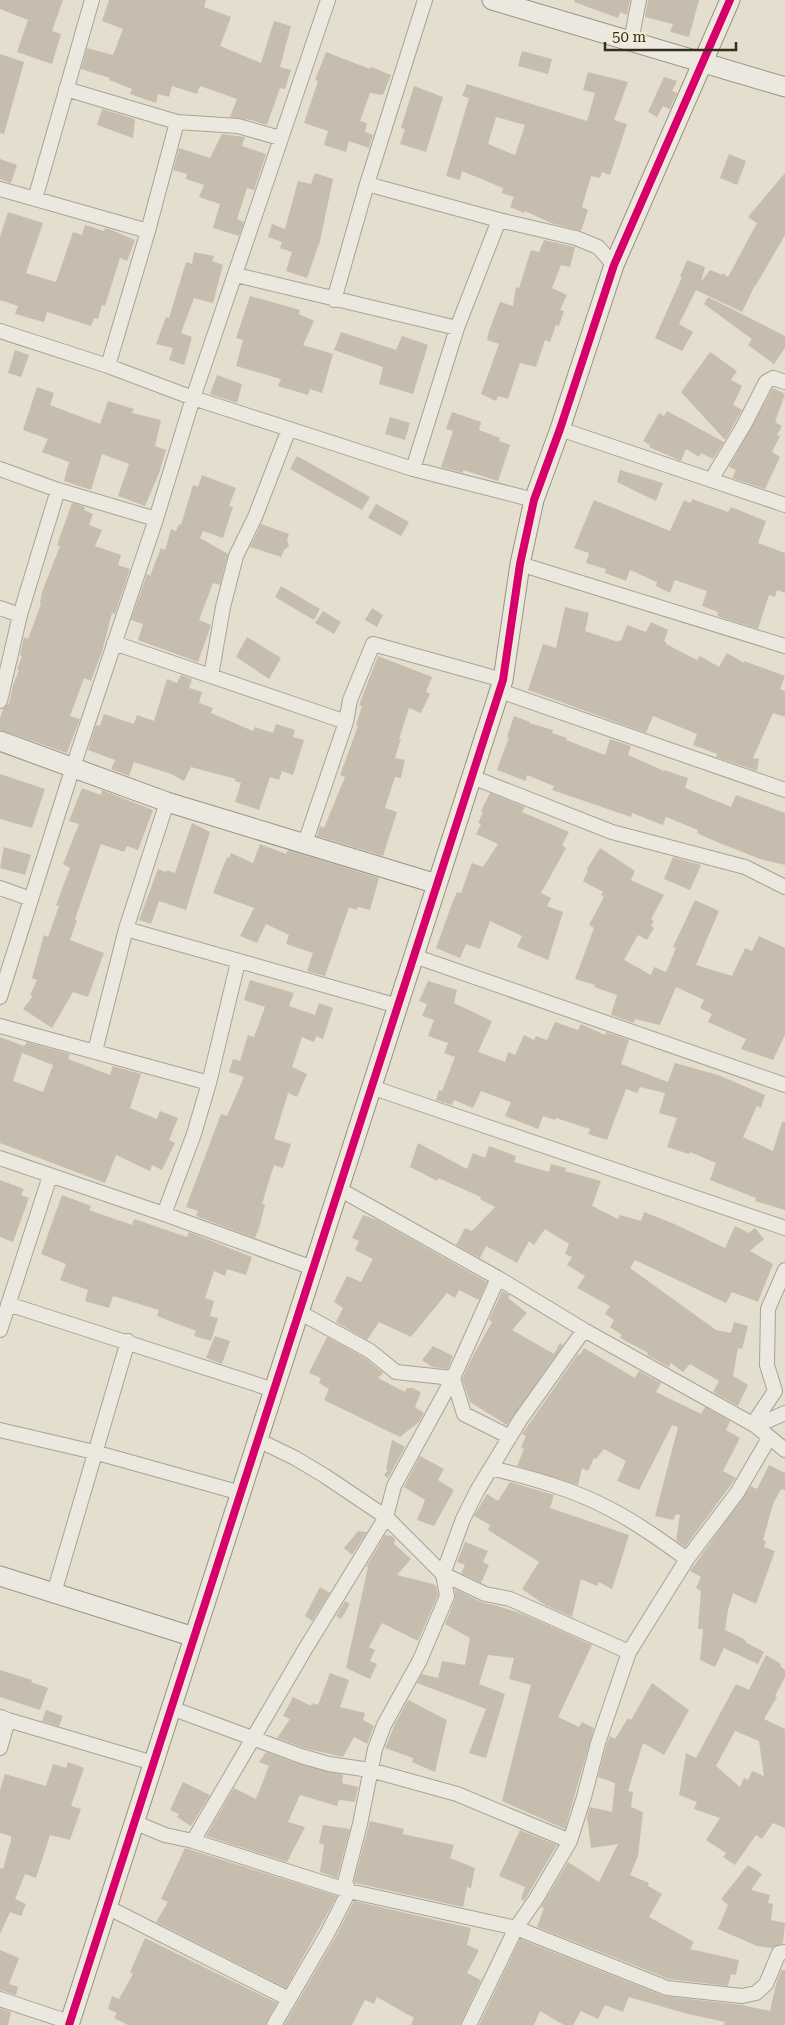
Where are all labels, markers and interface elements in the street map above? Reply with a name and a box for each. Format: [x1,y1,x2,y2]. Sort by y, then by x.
scale bar [605,20,736,52]
text: 50 m [612,28,647,46]

